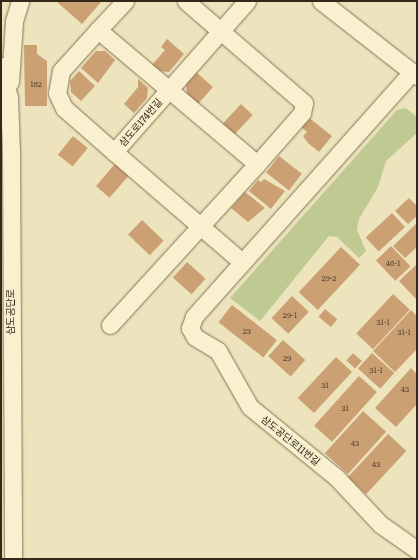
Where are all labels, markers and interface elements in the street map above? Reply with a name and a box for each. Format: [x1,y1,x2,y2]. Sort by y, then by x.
house number: 162 [30,79,42,89]
street label: 삼도로174번길 [116,96,164,148]
house number: 46-1 [386,258,400,268]
house number: 29-2 [322,273,336,283]
street label: 삼도공단로 [4,289,16,335]
house number: 29-1 [283,310,297,320]
house number: 31-1 [376,317,390,327]
house number: 23 [243,326,251,336]
house number: 31-1 [397,327,411,337]
house number: 29 [283,353,291,363]
house number: 31-1 [369,365,383,375]
house number: 31 [321,380,329,390]
house number: 43 [401,384,409,394]
house number: 31 [341,403,349,413]
street label: 삼도공단로11번길 [259,413,323,467]
house number: 43 [351,438,359,448]
house number: 43 [372,459,380,469]

